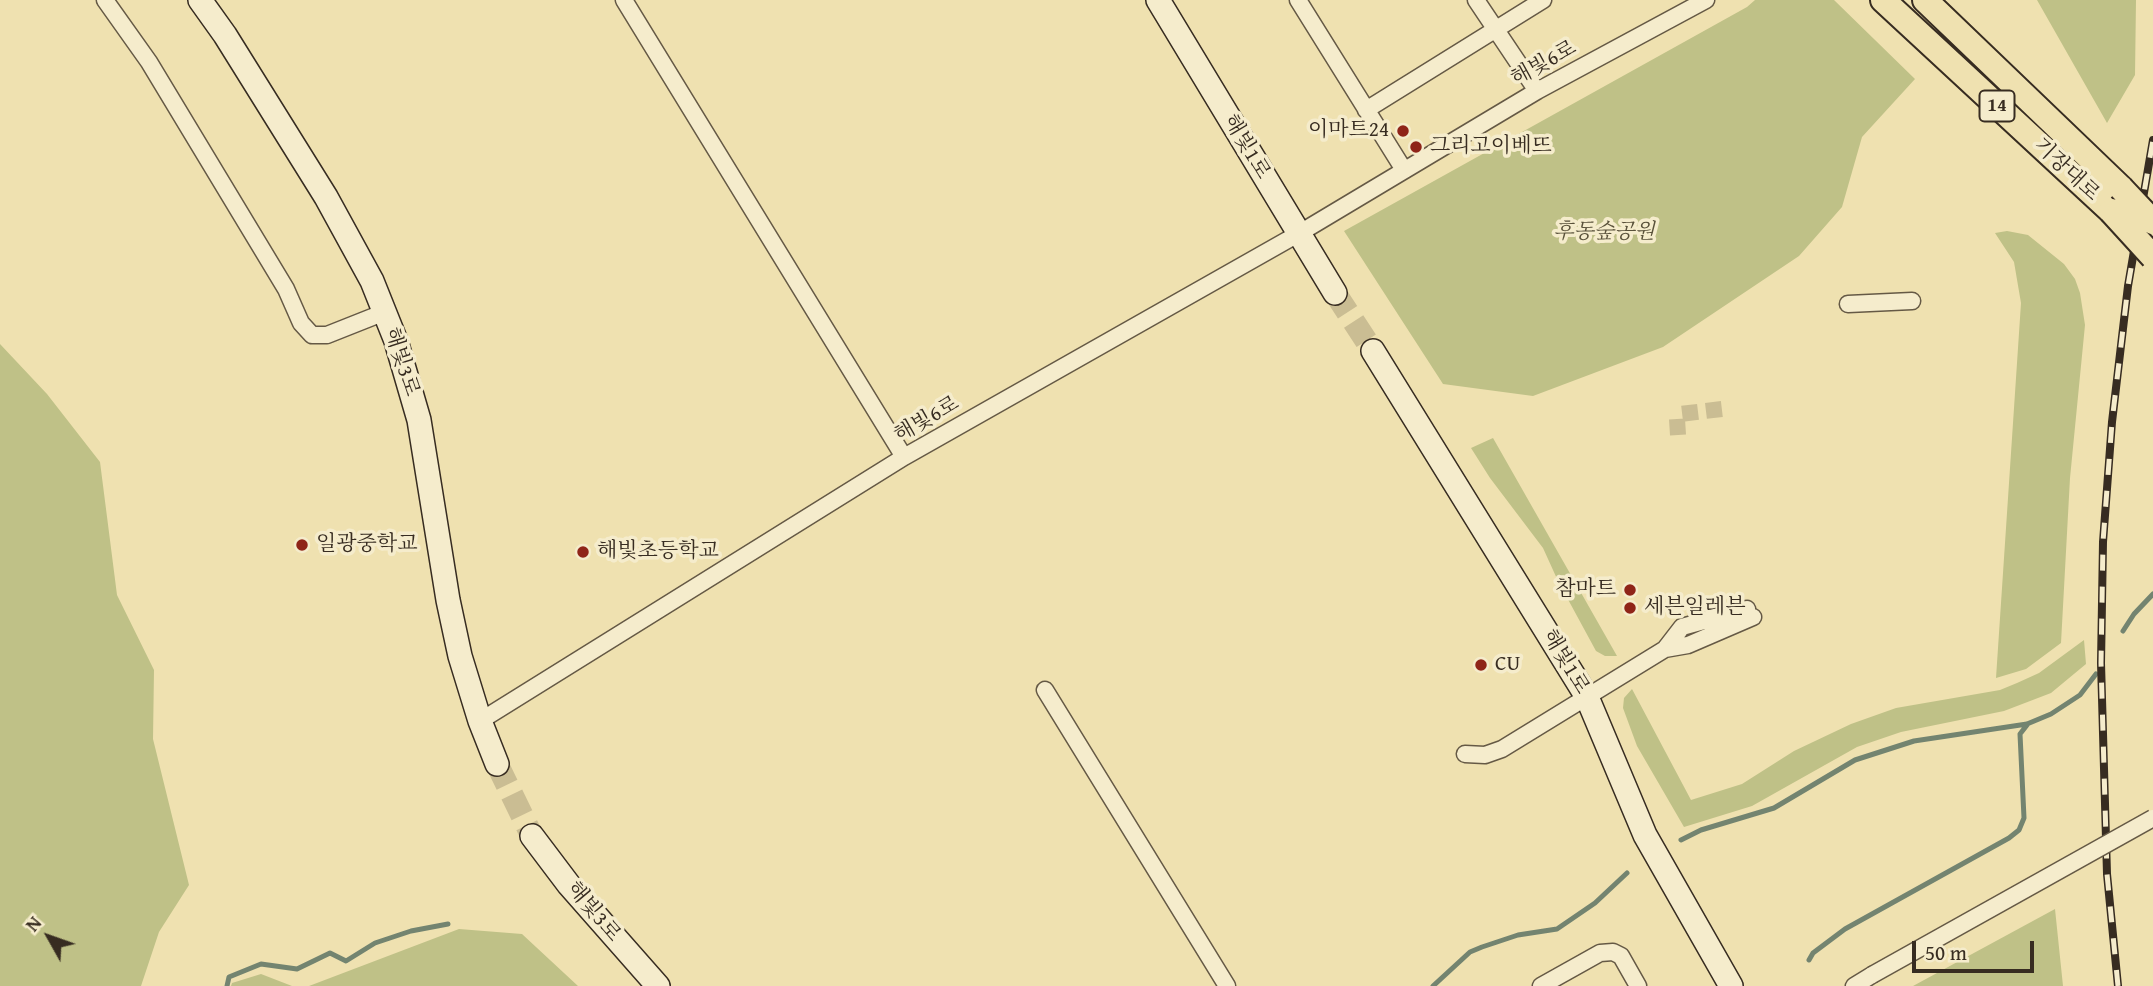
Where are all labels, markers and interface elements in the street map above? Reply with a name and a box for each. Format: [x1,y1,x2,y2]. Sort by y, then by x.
street label: 해빛6로 [1507,36,1581,92]
road number: 14 [1980,90,2014,122]
street label: 해빛1로 [1217,110,1275,184]
place label: 이마트24 [1308,118,1389,144]
marker: 이마트24 [1395,123,1411,139]
street label: 기장대로 [2028,133,2104,207]
place label: 그리고이베뜨 [1430,134,1552,160]
marker: 그리고이베뜨 [1408,139,1424,155]
park label: 후동숲공원 [1553,220,1655,246]
street label: 해빛3로 [378,324,424,400]
street label: 해빛6로 [890,391,964,449]
place label: 일광중학교 [316,532,417,558]
marker: 일광중학교 [294,537,310,553]
place label: 해빛초등학교 [597,539,719,565]
marker: 해빛초등학교 [575,544,591,560]
place label: 참마트 [1555,577,1616,603]
marker: 참마트 [1622,582,1638,598]
place label: 세븐일레븐 [1644,595,1745,621]
marker: 세븐일레븐 [1622,600,1638,616]
street label: 해빛1로 [1536,625,1594,699]
place label: CU [1495,652,1520,678]
marker: CU [1473,657,1489,673]
street label: 해빛3로 [561,877,625,947]
north arrow [14,902,84,972]
text: N [18,910,48,937]
scale bar [1915,926,2038,970]
text: 50 m [1925,937,1967,968]

